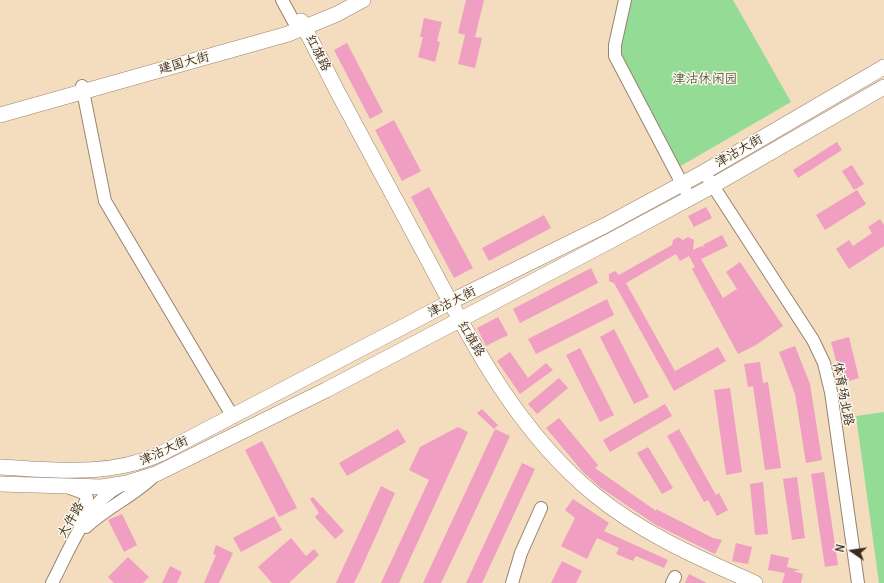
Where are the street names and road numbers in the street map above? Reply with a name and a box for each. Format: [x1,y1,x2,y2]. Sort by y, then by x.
street label: 红旗路 [302,32,334,74]
street label: 建国大街 [157,49,211,77]
street label: 津沽大街 [713,131,765,171]
street label: 津沽大街 [425,283,479,321]
street label: 红旗路 [454,318,488,360]
street label: 体育场北路 [829,361,857,427]
street label: 津沽大街 [137,433,191,469]
street label: 大件路 [54,499,88,541]

